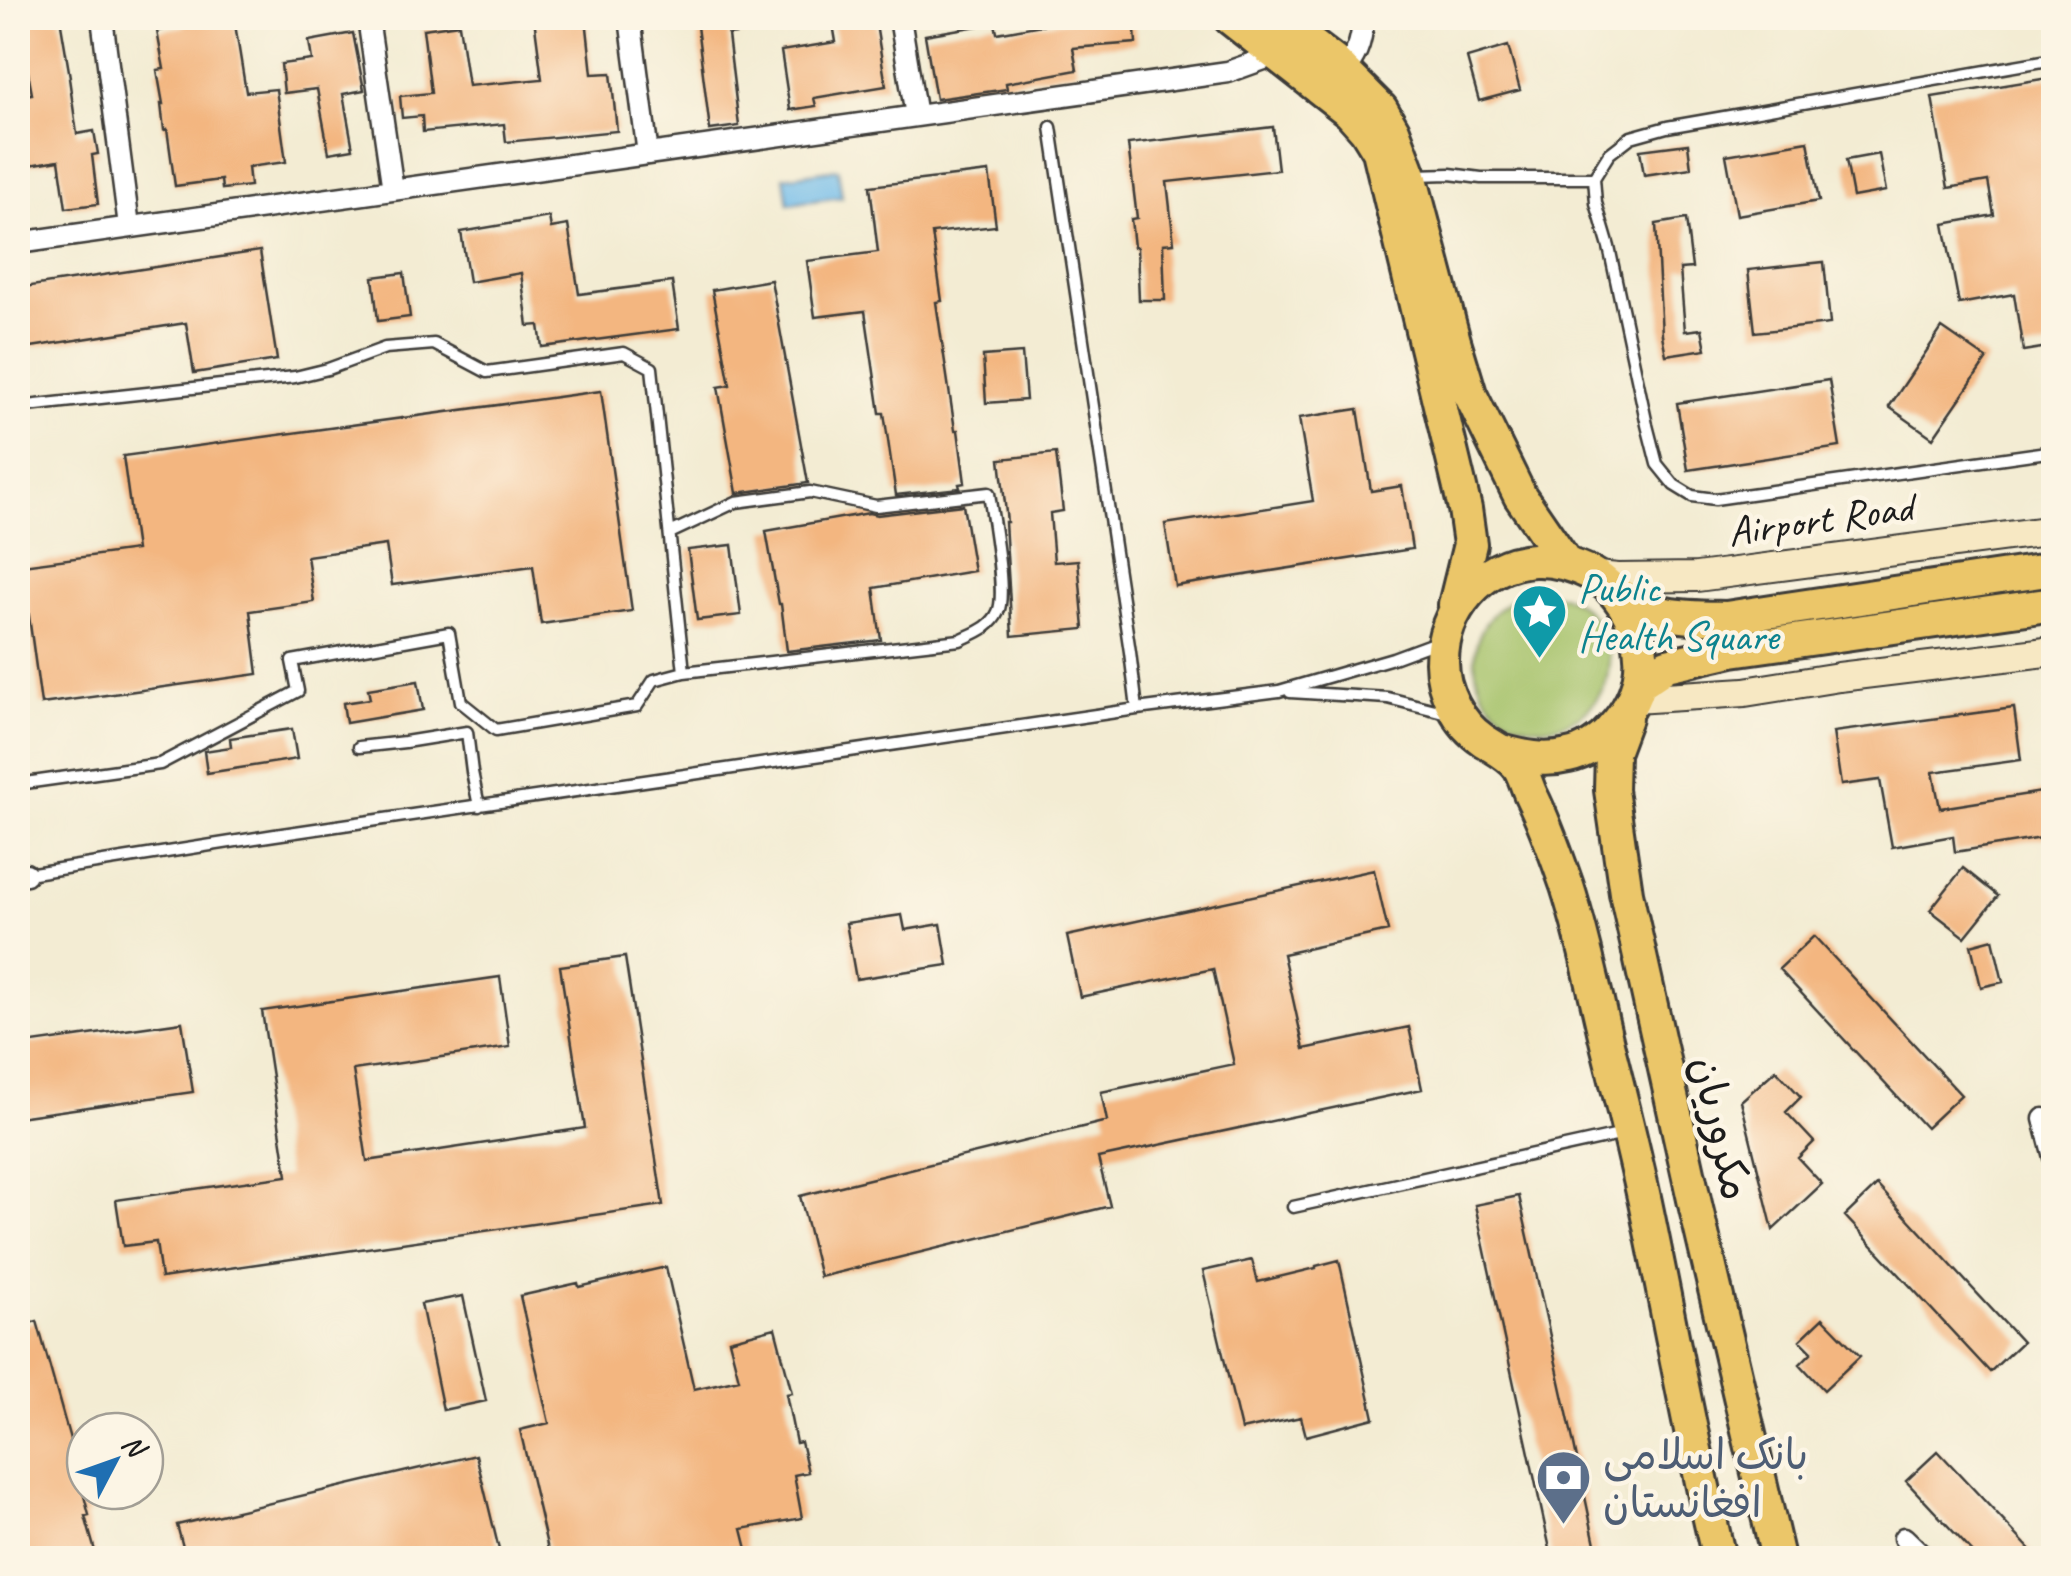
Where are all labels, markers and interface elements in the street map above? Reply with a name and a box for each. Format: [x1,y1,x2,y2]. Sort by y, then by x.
street label: Airport Road [1725,479,1922,559]
place label: Public Health Square [1578,562,1781,663]
place icon: Public Health Square [1509,581,1569,660]
street label: مکروریان [1678,1051,1763,1205]
north arrow [65,1411,165,1511]
text: N [115,1427,155,1466]
place label: بانک اسلامی افغانستان [1603,1429,1808,1530]
bank icon: بانک اسلامی افغانستان [1534,1448,1594,1527]

